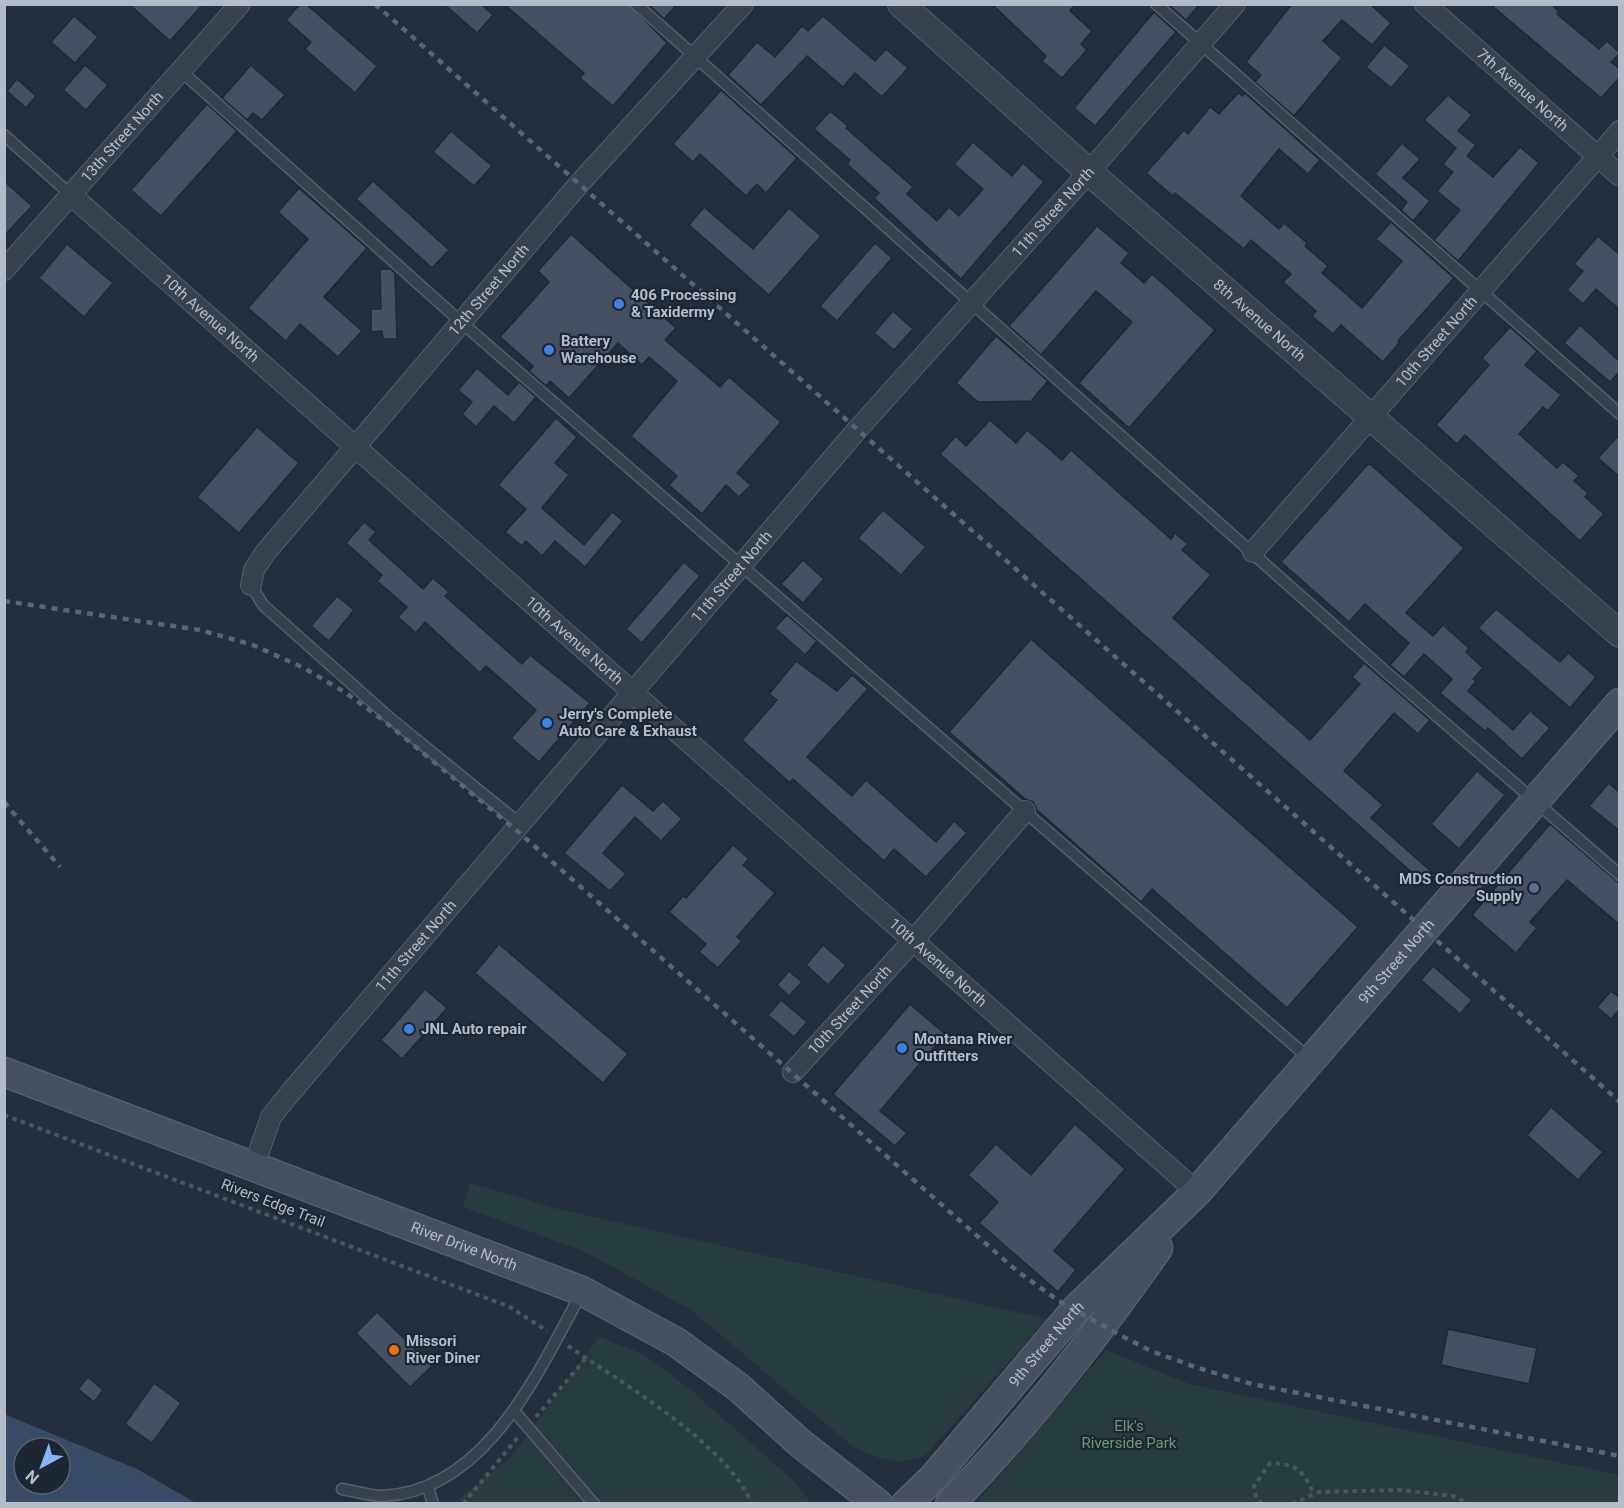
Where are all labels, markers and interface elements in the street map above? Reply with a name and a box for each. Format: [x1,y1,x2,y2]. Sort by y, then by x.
street label: 7th Avenue North [1473,45,1572,135]
street label: 13th Street North [77,88,167,186]
street label: 11th Street North [1008,163,1098,261]
street label: 12th Street North [445,240,533,340]
street label: 10th Avenue North [158,270,263,366]
street label: 8th Avenue North [1210,275,1309,365]
place label: 406 Processing & Taxidermy [631,286,736,321]
street label: 10th Street North [1392,292,1481,391]
marker: 406 Processing & Taxidermy [612,297,626,311]
place label: Battery Warehouse [561,332,636,367]
marker: Battery Warehouse [542,343,556,357]
street label: 11th Street North [687,527,776,626]
street label: 10th Avenue North [522,592,627,689]
place label: Jerry's Complete Auto Care & Exhaust [559,705,697,740]
marker: Jerry's Complete Auto Care & Exhaust [540,716,554,730]
place label: MDS Construction Supply [1399,870,1522,905]
marker: MDS Construction Supply [1527,881,1541,895]
street label: 11th Street North [372,896,460,996]
street label: 10th Avenue North [885,915,991,1011]
street label: 9th Street North [1355,915,1438,1008]
street label: 10th Street North [804,962,895,1059]
place label: JNL Auto repair [421,1020,527,1038]
marker: JNL Auto repair [402,1022,416,1036]
place label: Montana River Outfitters [914,1030,1012,1065]
marker: Montana River Outfitters [895,1041,909,1055]
street label: Rivers Edge Trail [218,1175,328,1231]
street label: River Drive North [408,1218,520,1275]
street label: 9th Street North [1005,1297,1088,1390]
place label: Missori River Diner [406,1332,481,1367]
marker: Missori River Diner [387,1343,401,1357]
park label: Elk's Riverside Park [1082,1417,1177,1452]
north arrow [12,1436,72,1496]
text: N [22,1466,43,1488]

